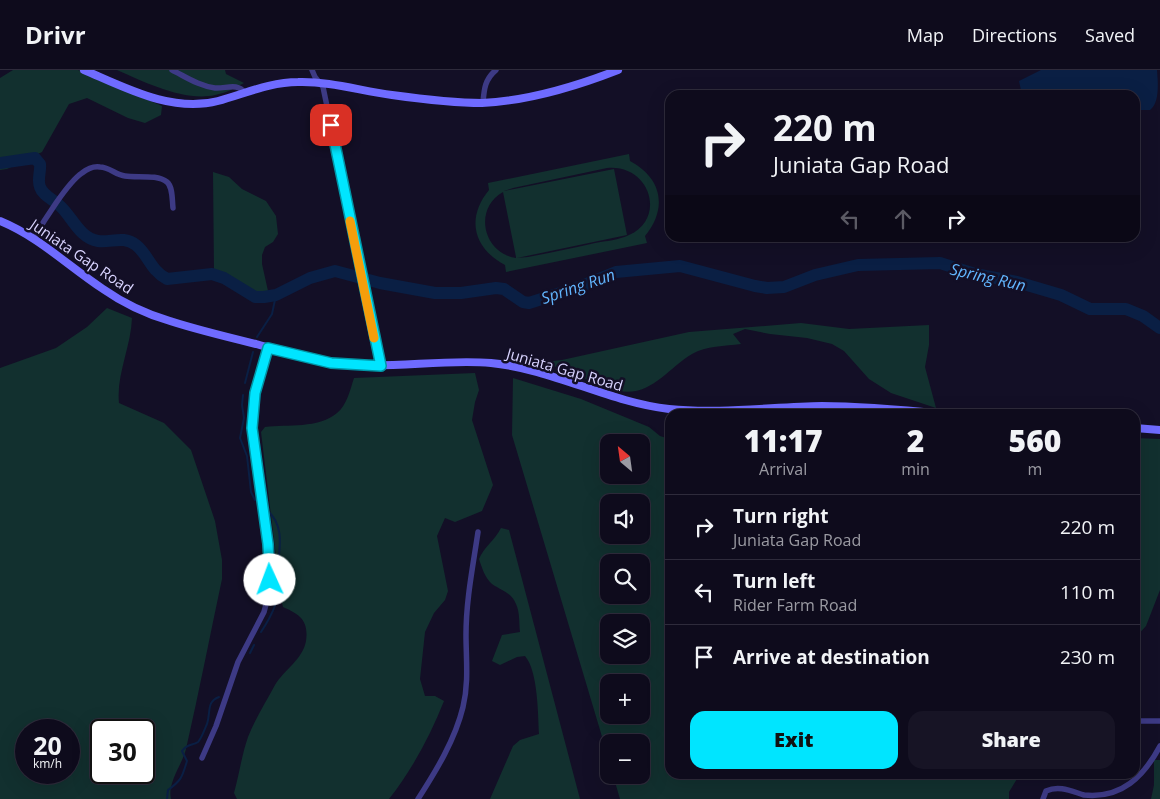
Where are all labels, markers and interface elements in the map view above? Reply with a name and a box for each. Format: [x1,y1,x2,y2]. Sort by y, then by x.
text: Drivr [25,18,86,51]
text: Map [907,23,944,47]
text: Directions [972,23,1057,47]
text: Saved [1085,23,1135,47]
pin [310,104,352,146]
text: 220 m [773,104,877,151]
icon: right [690,110,755,175]
icon: arrive [317,111,345,139]
text: Juniata Gap Road [773,149,949,179]
icon: left [836,205,864,233]
icon: ahead [889,205,917,233]
icon: right [942,205,970,233]
street label: Juniata Gap Road [25,213,137,298]
water label: Spring Run [948,258,1028,296]
water label: Spring Run [538,263,618,309]
street label: Juniata Gap Road [503,342,626,395]
text: 11:17 [744,420,823,461]
text: 2 [907,420,924,461]
text: 560 [1009,420,1061,461]
north arrow [600,434,650,484]
map controls [600,434,650,784]
text: Arrival [759,458,807,480]
text: min [901,458,930,480]
text: m [1028,458,1042,480]
button: sound [600,494,650,544]
text: Turn right [733,503,828,529]
icon: right [690,513,718,541]
text: 220 m [1060,514,1115,540]
text: Juniata Gap Road [733,529,861,551]
position arrow [243,553,295,605]
button: search [600,554,650,604]
text: Turn left [733,568,815,594]
icon: left [690,578,718,606]
text: 110 m [1060,579,1115,605]
text: Rider Farm Road [733,594,857,616]
button: layers [600,614,650,664]
icon: arrive [690,643,718,671]
text: Arrive at destination [733,644,930,670]
text: 230 m [1060,644,1115,670]
button: + [600,674,650,724]
button: Exit [690,711,898,769]
button: Share [908,711,1115,769]
speed limit sign: 30 [90,719,155,784]
text: 20 [33,728,62,762]
button: − [600,734,650,784]
text: km/h [33,755,62,772]

